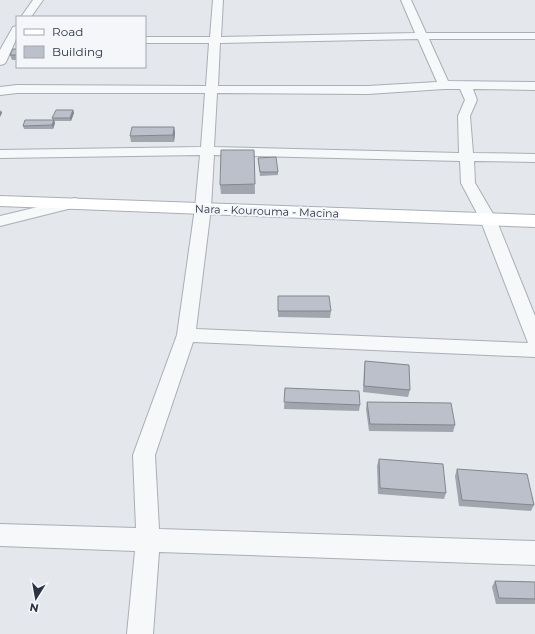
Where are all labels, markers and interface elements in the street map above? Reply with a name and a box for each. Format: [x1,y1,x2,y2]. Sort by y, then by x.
legend [16,16,146,68]
text: Road [52,24,83,39]
text: Building [52,44,103,59]
street label: Nara - Kourouma - Macina [195,201,339,221]
north arrow [16,578,56,618]
text: N [28,600,40,616]

